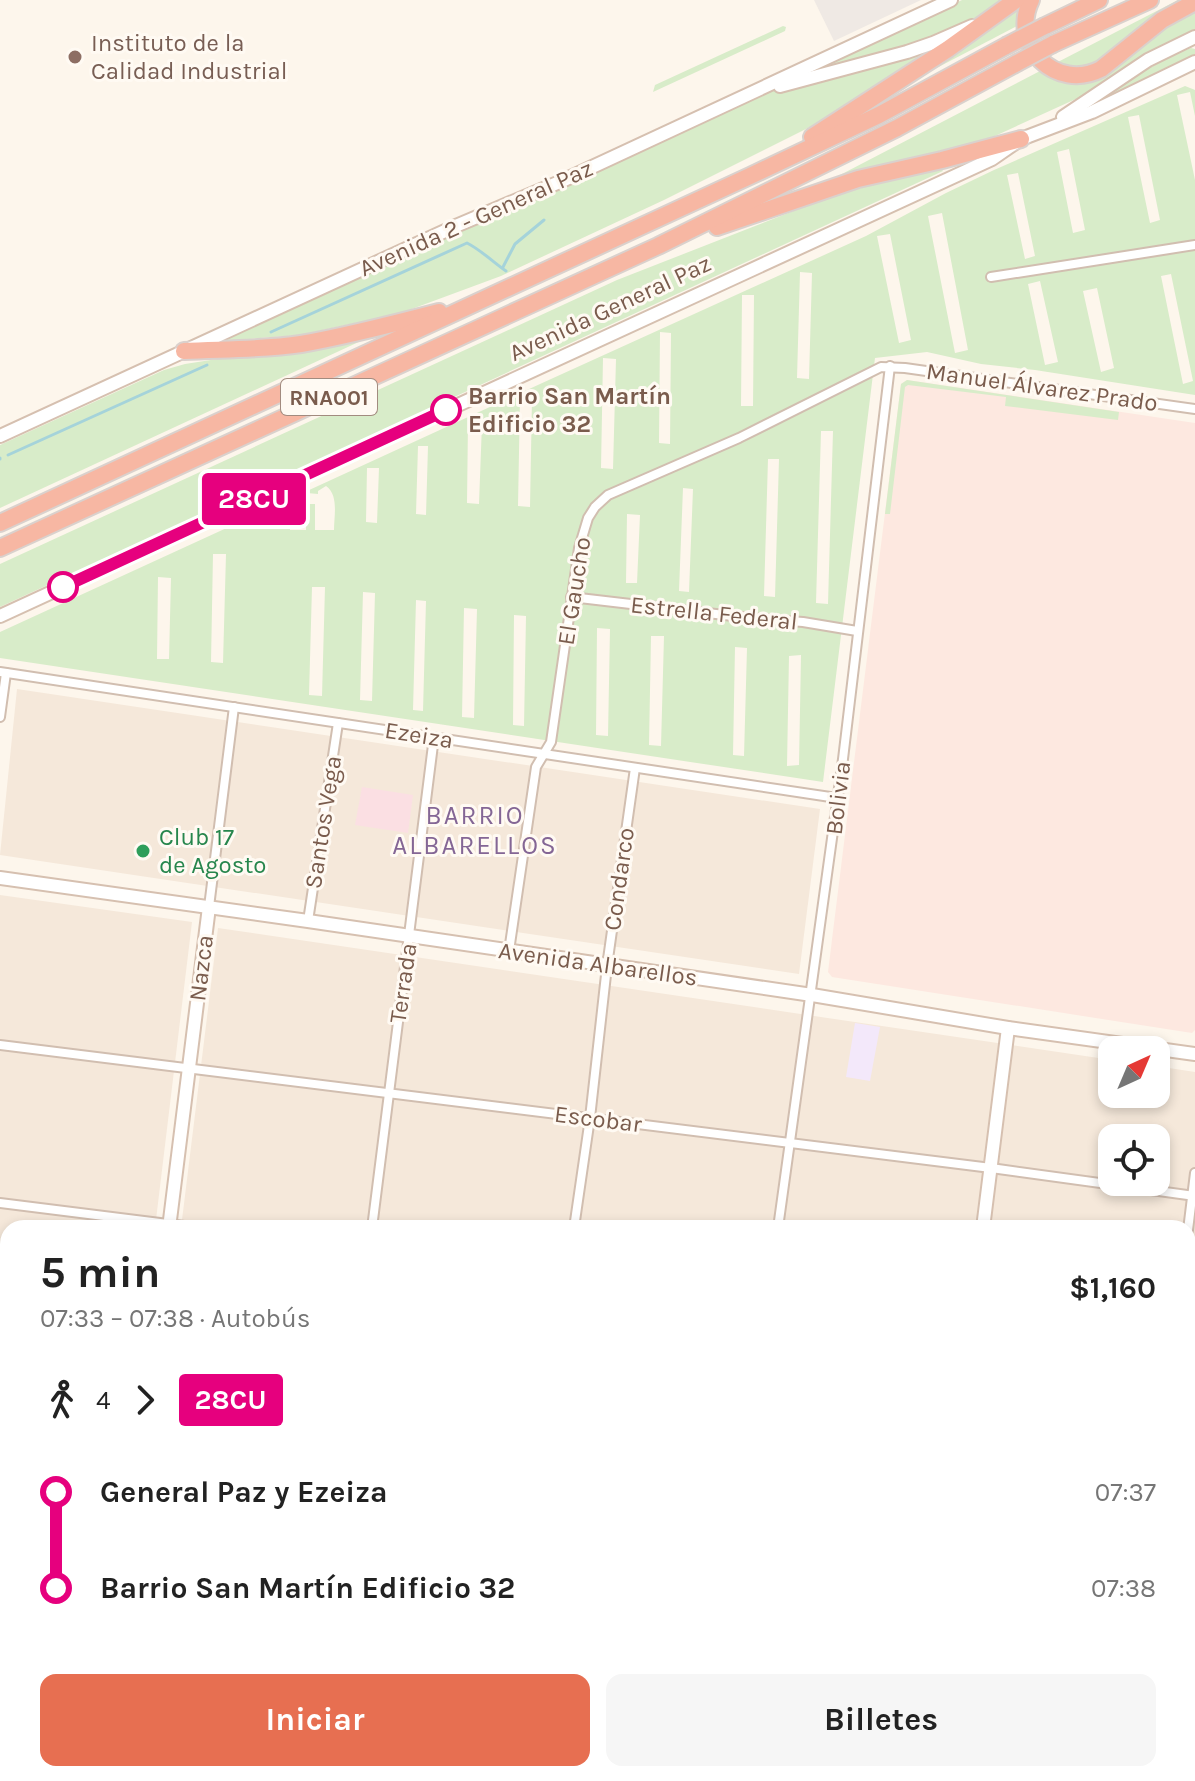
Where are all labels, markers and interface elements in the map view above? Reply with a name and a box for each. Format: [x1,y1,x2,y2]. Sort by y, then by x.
place label: Instituto de la Calidad Industrial [91,29,288,85]
marker: Instituto de la Calidad Industrial [66,48,84,66]
street label: Avenida 2 - General Paz [355,154,597,282]
street label: Avenida General Paz [505,249,715,367]
street label: Manuel Álvarez Prado [924,356,1160,417]
road number: RNA001 [281,379,377,415]
place label: Barrio San Martín Edificio 32 [468,382,671,438]
marker: Barrio San Martín Edificio 32 [431,395,461,425]
line badge: 28CU [198,473,310,525]
text: 28CU [218,482,290,515]
street label: El Gaucho [552,535,596,647]
unlabelled marker [48,572,78,602]
street label: Estrella Federal [629,590,799,636]
street label: Ezeiza [383,716,455,754]
street label: Santos Vega [299,753,347,891]
street label: Bolivia [820,759,856,837]
district label: BARRIO ALBARELLOS [392,800,558,861]
place label: Club 17 de Agosto [159,823,266,879]
street label: Condarco [598,826,640,932]
marker: Club 17 de Agosto [134,842,152,860]
street label: Nazca [183,933,219,1003]
street label: Avenida Albarellos [497,936,699,992]
street label: Terrada [384,941,422,1025]
north arrow [1098,1036,1170,1108]
map controls [1098,1036,1170,1196]
street label: Escobar [553,1100,644,1138]
button: locate [1098,1124,1170,1196]
text: 5 min [40,1247,160,1298]
text: $1,160 [1069,1270,1156,1306]
text: 07:33 – 07:38 · Autobús [40,1303,310,1334]
icon: walk [40,1378,84,1422]
icon: forward [123,1378,167,1422]
text: 28CU [195,1383,267,1416]
text: 4 [96,1385,111,1416]
text: General Paz y Ezeiza [100,1474,388,1510]
text: 07:37 [1095,1477,1156,1508]
text: Barrio San Martín Edificio 32 [100,1570,515,1606]
text: 07:38 [1091,1573,1156,1604]
button: Iniciar [40,1674,590,1766]
button: Billetes [606,1674,1156,1766]

